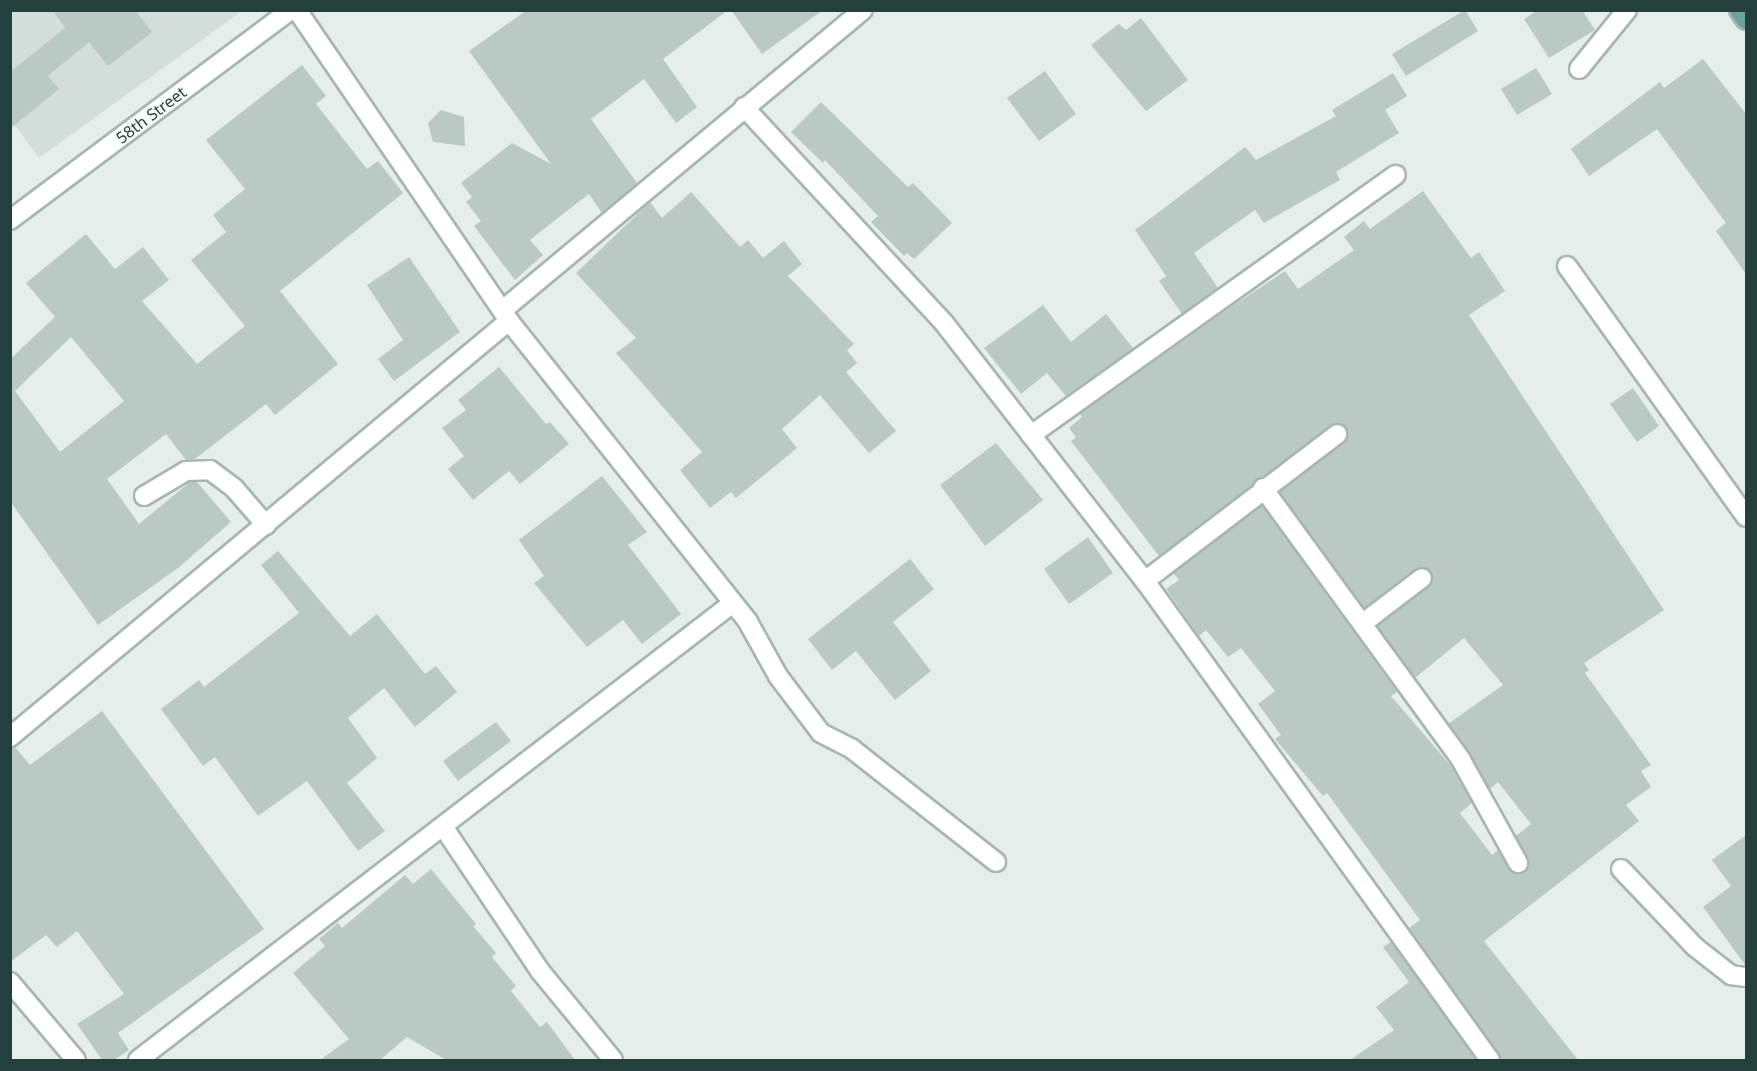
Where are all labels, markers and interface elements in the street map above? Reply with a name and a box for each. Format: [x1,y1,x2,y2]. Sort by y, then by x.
street label: 58th Street [112,82,190,148]

